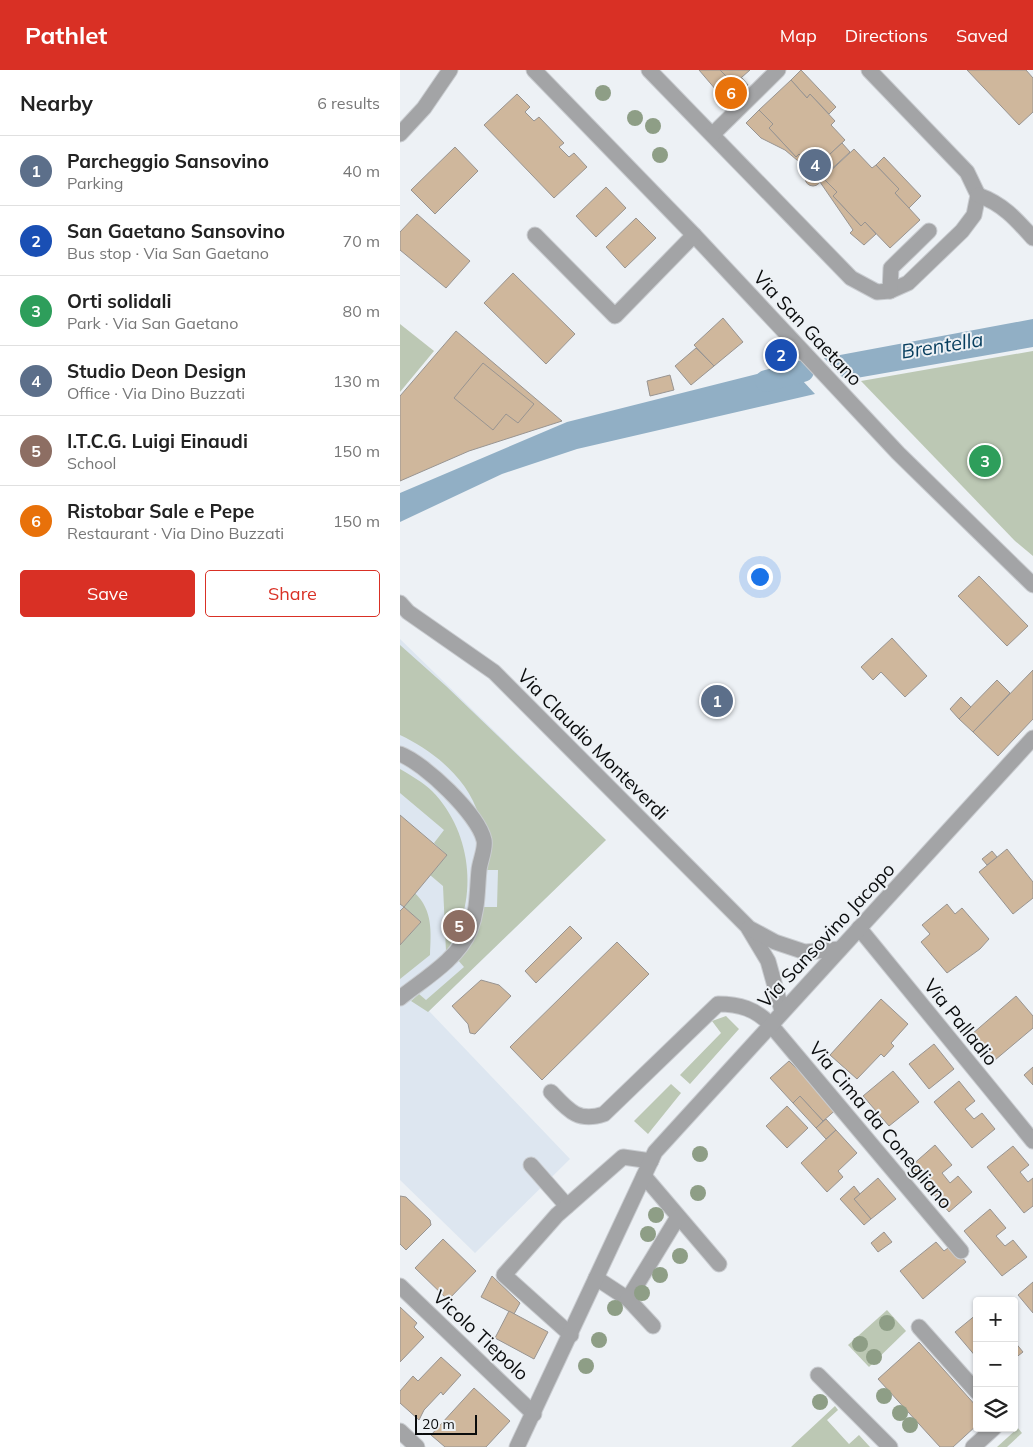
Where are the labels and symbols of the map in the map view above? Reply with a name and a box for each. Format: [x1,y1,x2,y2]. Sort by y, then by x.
pin: 6 [715,74,747,112]
pin: 4 [799,146,831,184]
street label: Via San Gaetano [748,265,868,391]
water label: Brentella [899,326,985,364]
pin: 2 [765,336,797,374]
pin: 3 [969,442,1001,480]
your location [747,564,773,590]
street label: Via Claudio Monteverdi [512,663,674,825]
pin: 1 [701,682,733,720]
street label: Via Sansovino Jacopo [752,857,900,1013]
pin: 5 [443,907,475,945]
street label: Via Palladio [919,974,1003,1070]
street label: Via Cima da Conegliano [804,1036,958,1214]
street label: Vicolo Tiepolo [428,1285,534,1385]
scale bar [415,1412,478,1435]

